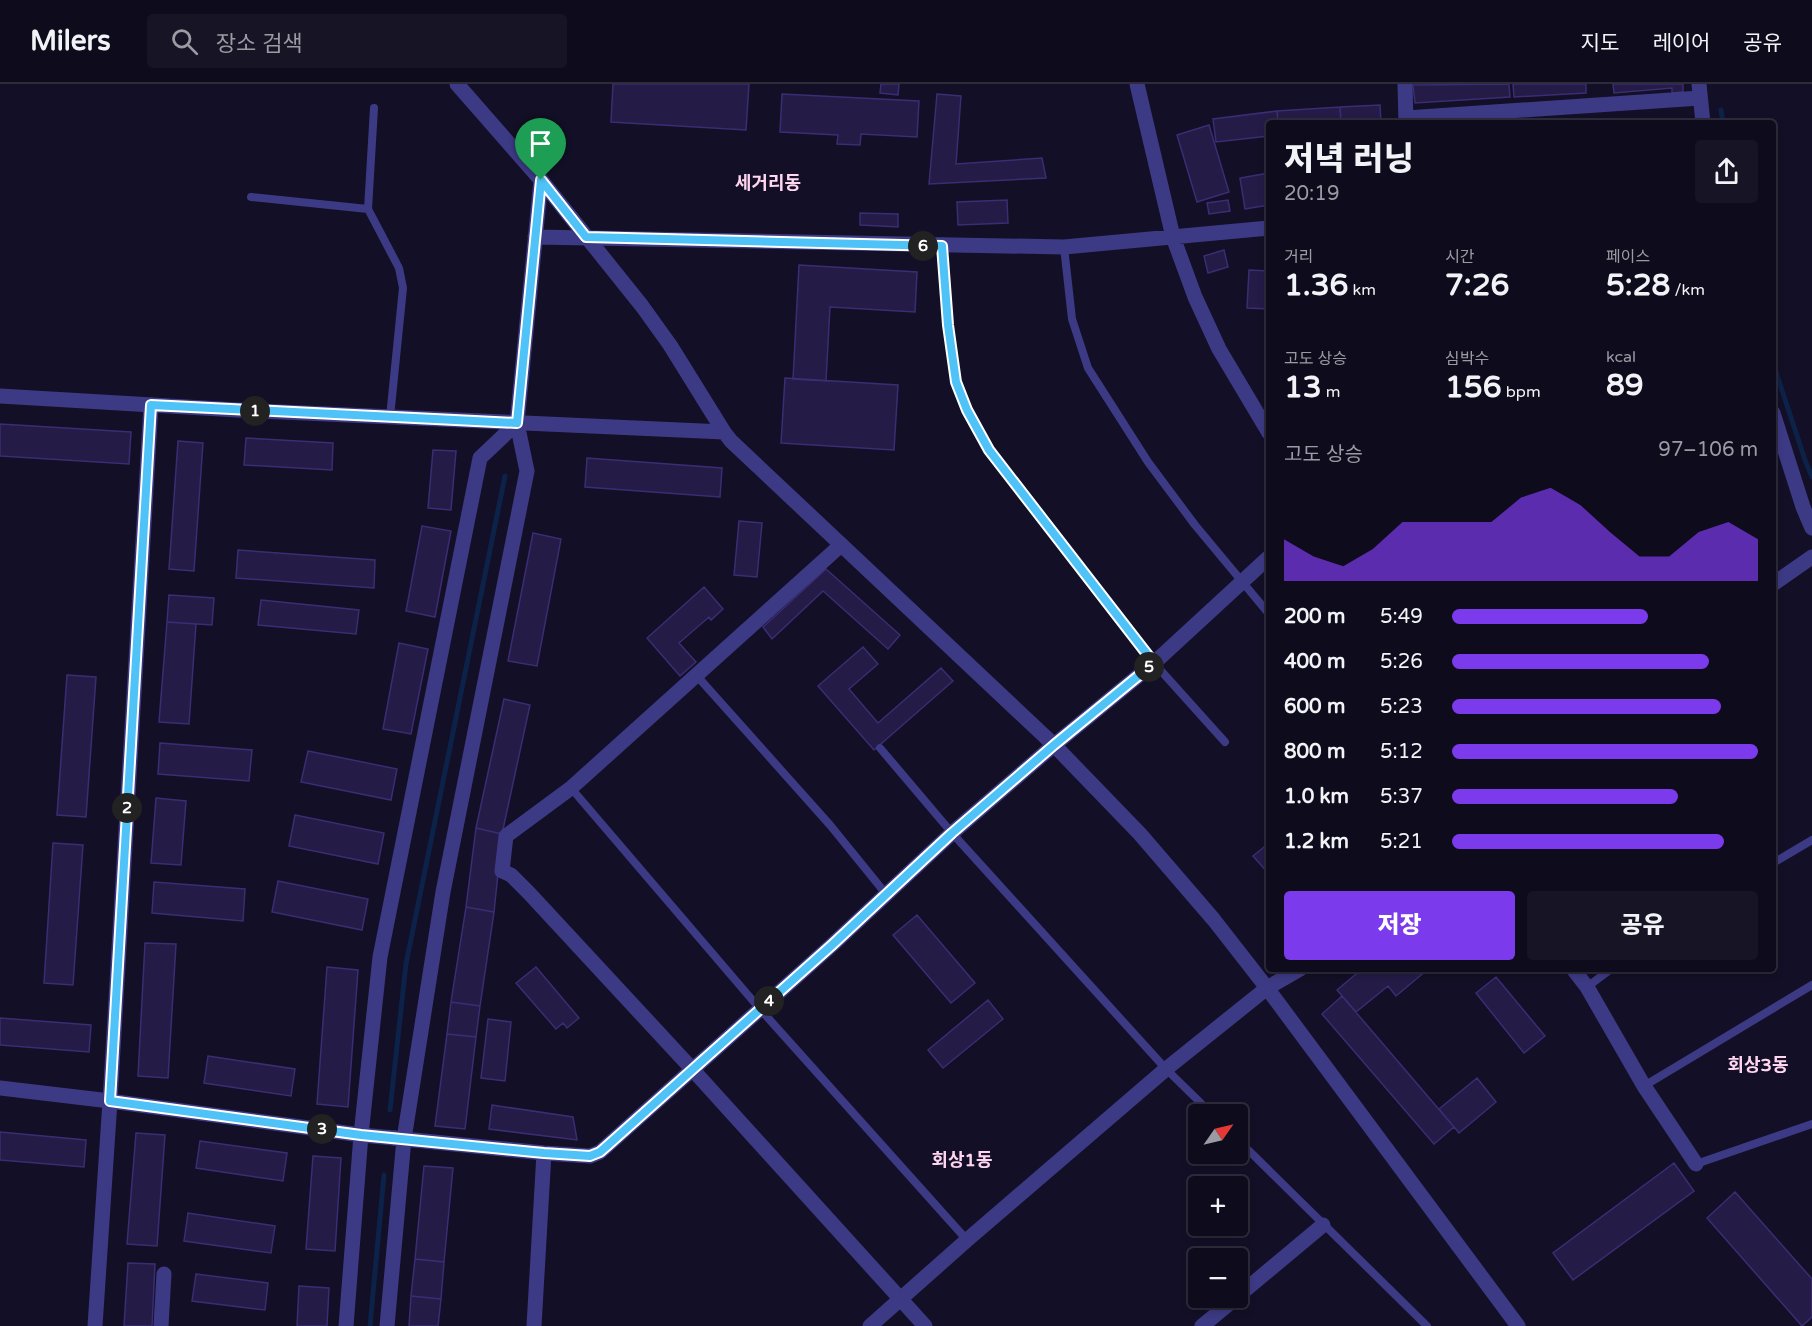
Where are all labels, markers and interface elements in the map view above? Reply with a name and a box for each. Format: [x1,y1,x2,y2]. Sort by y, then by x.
search box [147,14,567,68]
text: Milers [30,24,111,58]
icon: search [168,25,201,58]
text: 장소 검색 [216,31,302,57]
text: 지도 [1581,31,1619,56]
text: 레이어 [1652,31,1710,56]
text: 공유 [1743,31,1782,56]
pin [515,118,566,180]
icon: arrive [524,127,557,160]
text: 저녁 러닝 [1284,140,1414,179]
button: share [1695,140,1758,203]
district label: 세거리동 [735,172,801,194]
text: 20:19 [1284,182,1339,206]
pin: 6 [908,231,938,261]
text: 6 [918,236,928,256]
text: 거리 [1284,247,1313,267]
text: 시간 [1445,247,1474,267]
text: 페이스 [1606,247,1650,267]
text: 1.36 [1284,267,1348,304]
text: 7:26 [1445,267,1509,304]
text: 5:28 [1606,267,1670,304]
text: km [1348,280,1376,300]
text: /km [1670,280,1705,300]
text: kcal [1606,347,1636,367]
text: 고도 상승 [1284,349,1347,369]
text: 심박수 [1445,349,1489,369]
text: 89 [1606,367,1644,404]
text: 13 [1284,369,1322,406]
text: 156 [1445,369,1502,406]
text: m [1322,382,1341,402]
text: bpm [1502,382,1541,402]
pin: 1 [240,396,270,426]
text: 1 [250,401,260,421]
text: 97–106 m [1658,438,1758,462]
text: 고도 상승 [1284,443,1363,467]
text: 200 m [1284,605,1345,629]
text: 5:49 [1380,605,1423,629]
text: 400 m [1284,650,1345,674]
text: 5:26 [1380,650,1423,674]
pin: 5 [1134,652,1164,682]
text: 5 [1144,657,1154,677]
text: 600 m [1284,695,1345,719]
text: 5:23 [1380,695,1423,719]
text: 800 m [1284,740,1345,764]
text: 5:12 [1380,740,1423,764]
text: 1.0 km [1284,785,1349,809]
text: 5:37 [1380,785,1423,809]
pin: 2 [112,793,142,823]
text: 2 [122,798,132,818]
text: 1.2 km [1284,830,1349,854]
text: 5:21 [1380,830,1423,854]
button: 저장 [1284,891,1515,960]
button: 공유 [1527,891,1758,960]
pin: 4 [754,986,784,1016]
text: 4 [764,991,774,1011]
district label: 회상3동 [1728,1054,1788,1076]
north arrow [1188,1104,1248,1164]
map controls [1188,1104,1248,1308]
pin: 3 [307,1114,337,1144]
text: 3 [317,1119,327,1139]
district label: 회상1동 [932,1149,992,1171]
button: + [1188,1176,1248,1236]
button: − [1188,1248,1248,1308]

